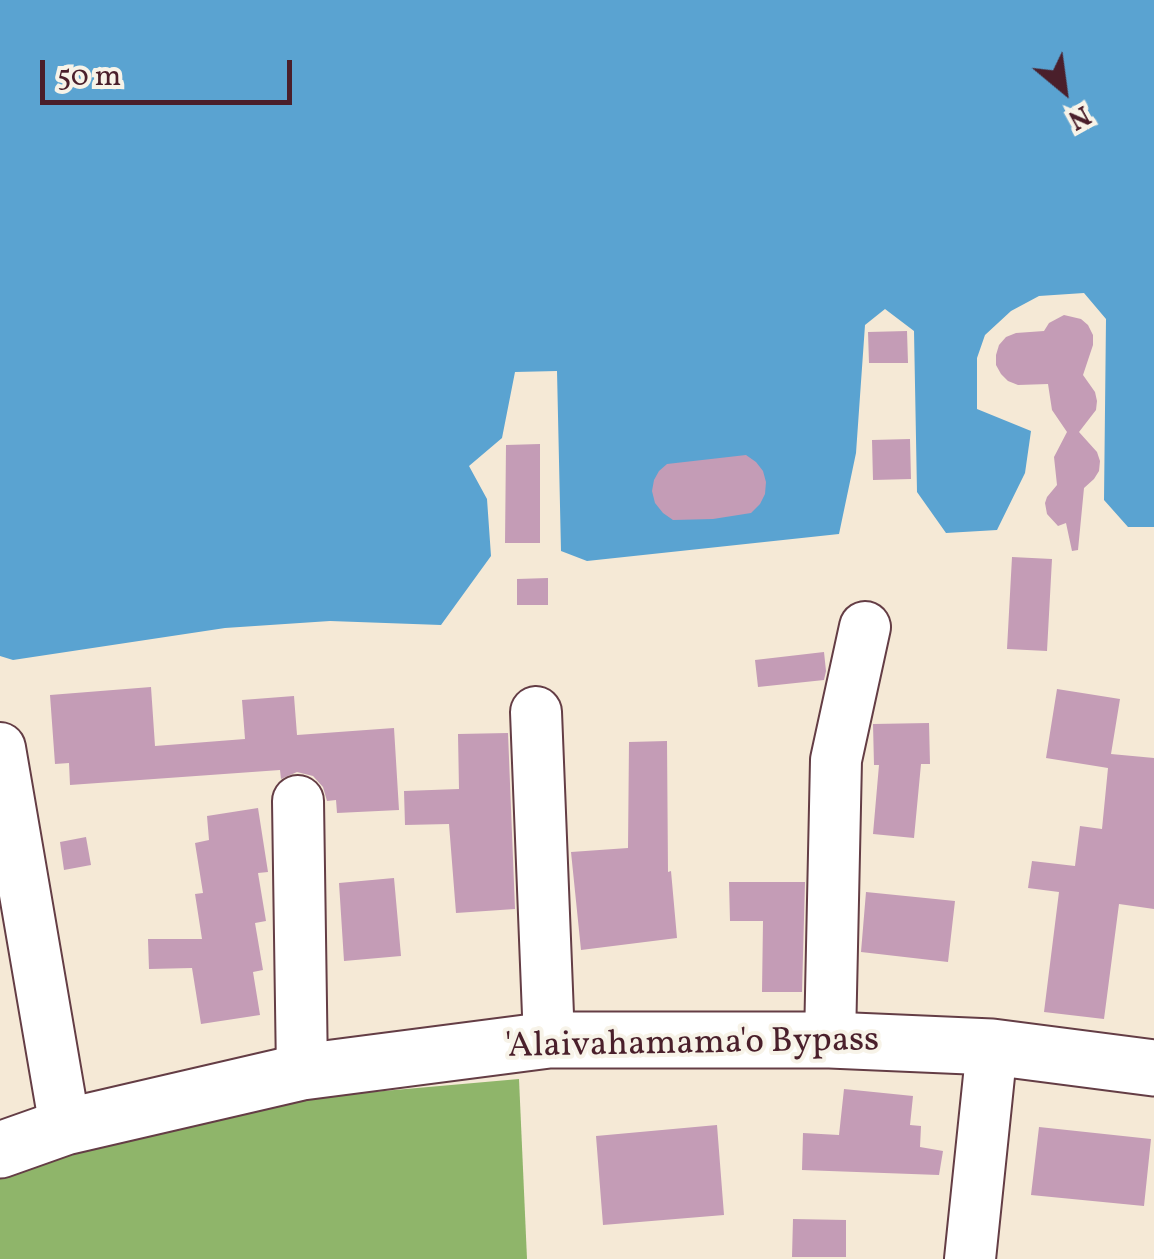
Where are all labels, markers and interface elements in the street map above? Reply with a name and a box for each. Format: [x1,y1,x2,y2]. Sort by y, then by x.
scale bar [45,40,298,102]
north arrow [1014,40,1114,140]
text: 50 m [57,56,121,98]
text: N [1060,95,1097,139]
street label: 'Alaivahamama'o Bypass [504,1022,880,1070]

